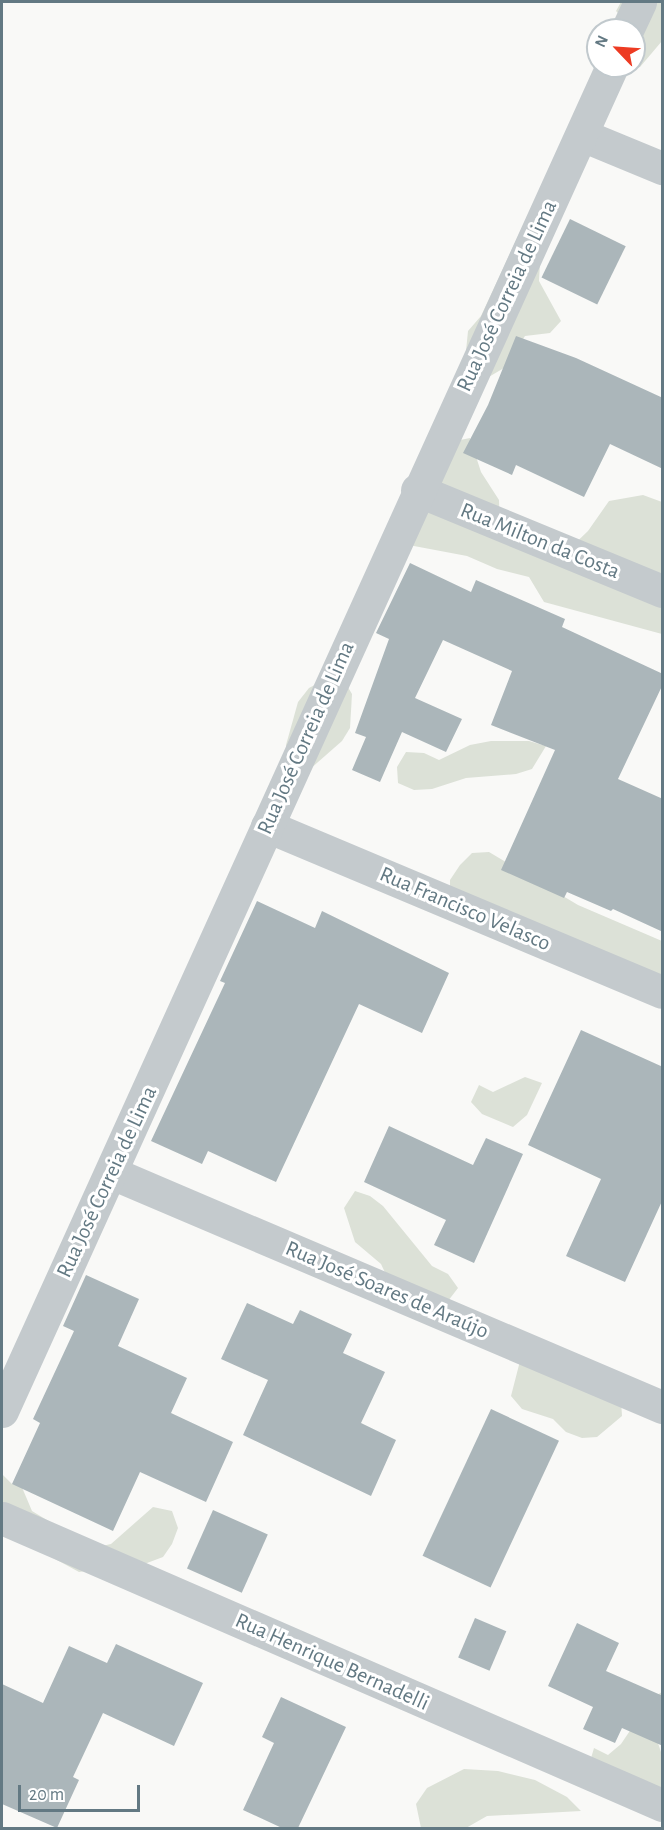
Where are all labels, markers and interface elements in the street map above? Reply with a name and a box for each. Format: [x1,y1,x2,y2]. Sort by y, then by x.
north arrow [586,18,646,78]
text: N [592,33,611,50]
street label: Rua José Correia de Lima [451,196,563,396]
street label: Rua Milton da Costa [456,497,624,585]
street label: Rua José Correia de Lima [252,637,360,839]
street label: Rua Francisco Velasco [376,861,554,957]
street label: Rua José Correia de Lima [51,1082,163,1282]
street label: Rua José Soares de Araújo [281,1235,493,1345]
street label: Rua Henrique Bernadelli [231,1607,433,1717]
scale bar [21,1773,142,1811]
text: 20 m [29,1786,64,1804]

